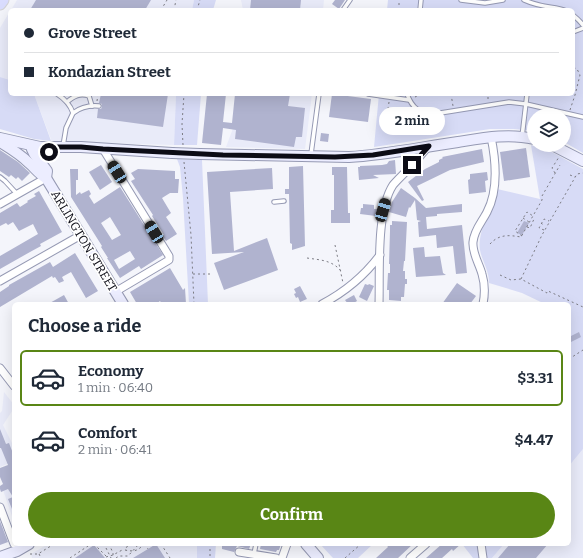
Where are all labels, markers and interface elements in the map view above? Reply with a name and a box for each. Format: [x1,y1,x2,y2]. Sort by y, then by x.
text: Grove Street [48,24,137,42]
text: Kondazian Street [48,63,171,81]
callout: 2 min [379,107,445,135]
map controls [527,108,571,152]
button: layers [527,108,571,152]
text: 2 min [395,113,429,128]
route start [40,143,58,161]
route end [403,156,421,174]
car [106,159,128,185]
street label: ARLINGTON STREET [48,188,120,294]
car [374,197,392,223]
car [143,219,165,245]
text: Choose a ride [28,315,141,337]
icon: car [30,360,66,396]
text: Economy [78,362,144,380]
text: $3.31 [517,369,553,387]
text: 1 min · 06:40 [78,380,153,395]
icon: car [30,422,66,458]
text: Comfort [78,424,137,442]
text: $4.47 [515,431,553,449]
text: 2 min · 06:41 [78,442,152,457]
button: Confirm [28,492,555,538]

